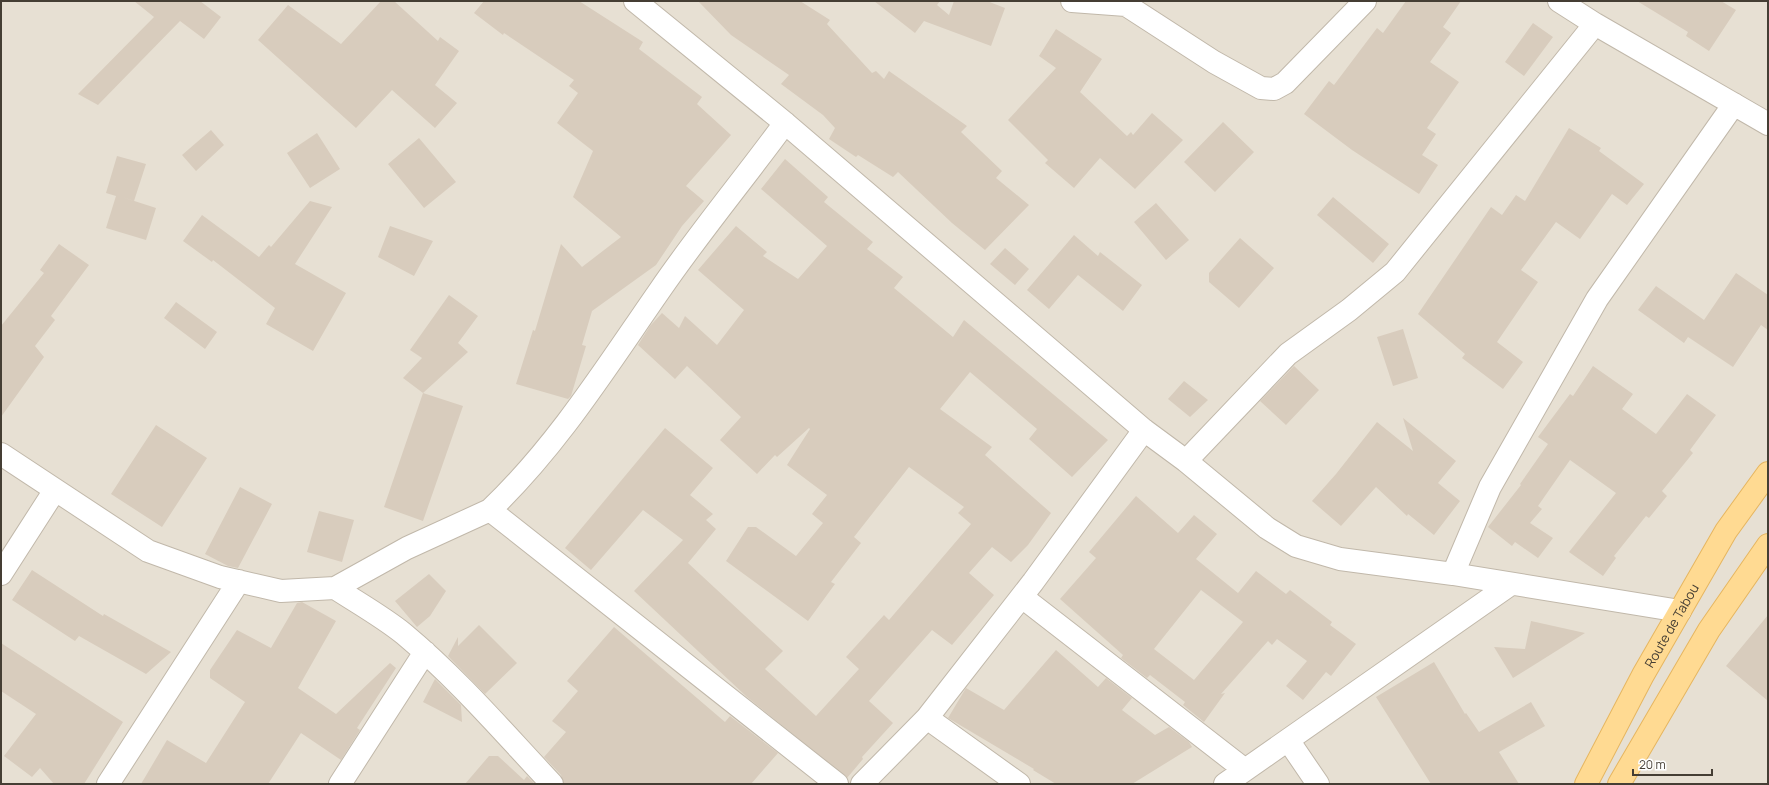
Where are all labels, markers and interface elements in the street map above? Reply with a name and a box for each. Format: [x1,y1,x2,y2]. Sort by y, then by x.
street label: Route de Tabou [1640,580,1703,671]
scale bar [1633,751,1712,777]
text: 20 m [1639,756,1666,773]

